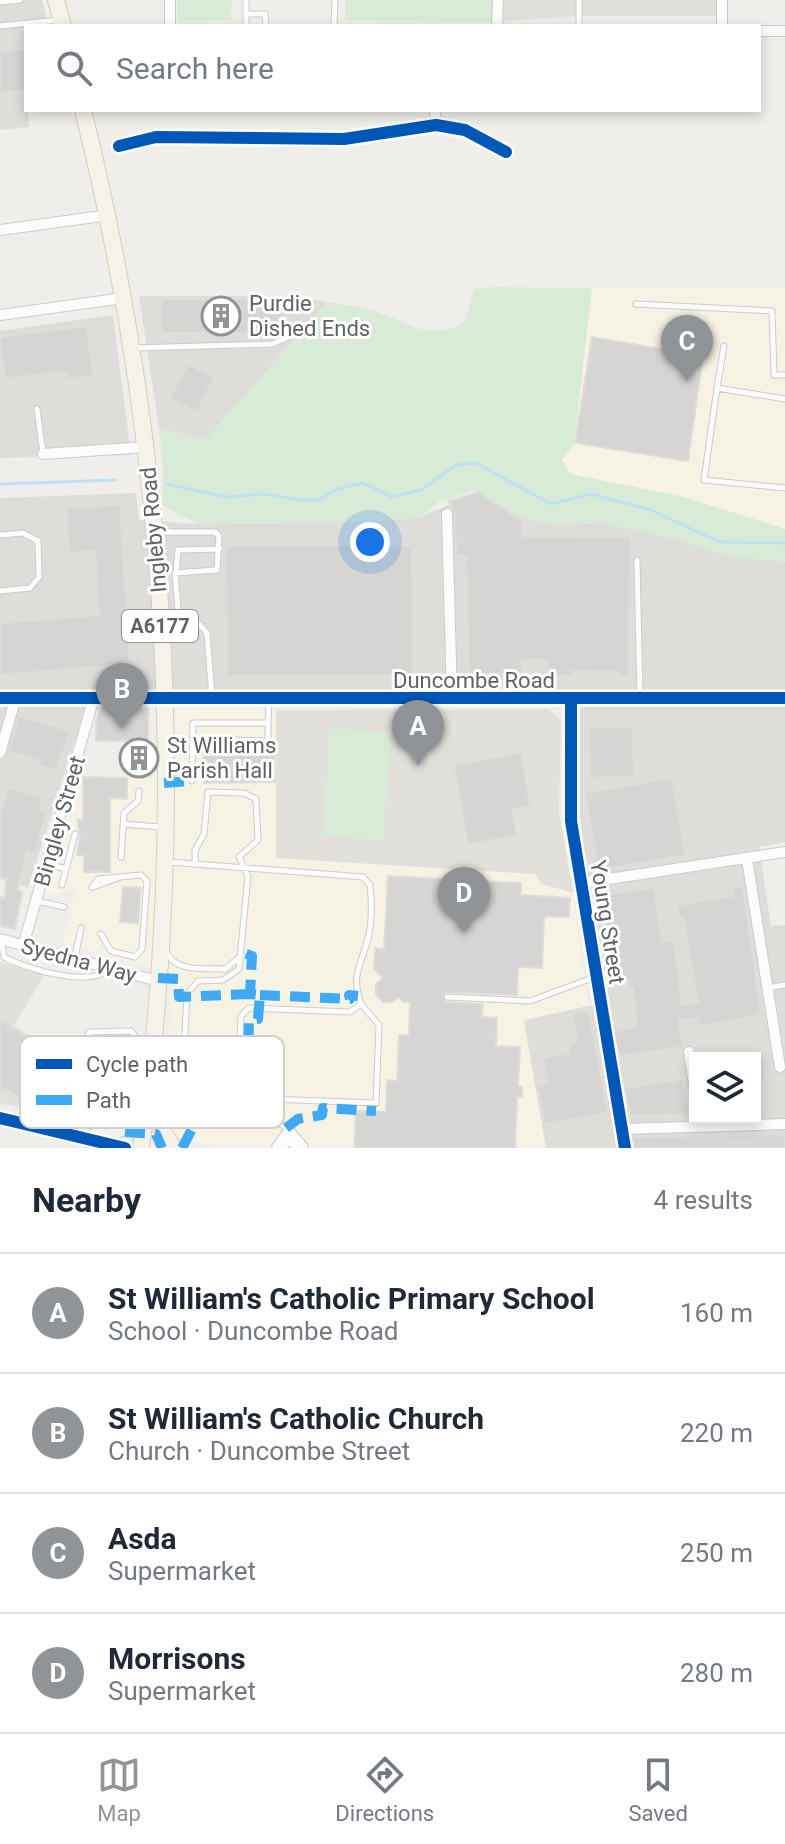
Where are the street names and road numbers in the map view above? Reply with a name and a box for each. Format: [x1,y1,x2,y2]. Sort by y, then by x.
street label: Ingleby Road [136,466,171,594]
road number: A6177 [122,610,198,642]
street label: Duncombe Road [393,668,555,693]
street label: Bingley Street [29,753,90,889]
street label: Young Street [585,858,630,986]
street label: Syedna Way [18,933,140,988]

